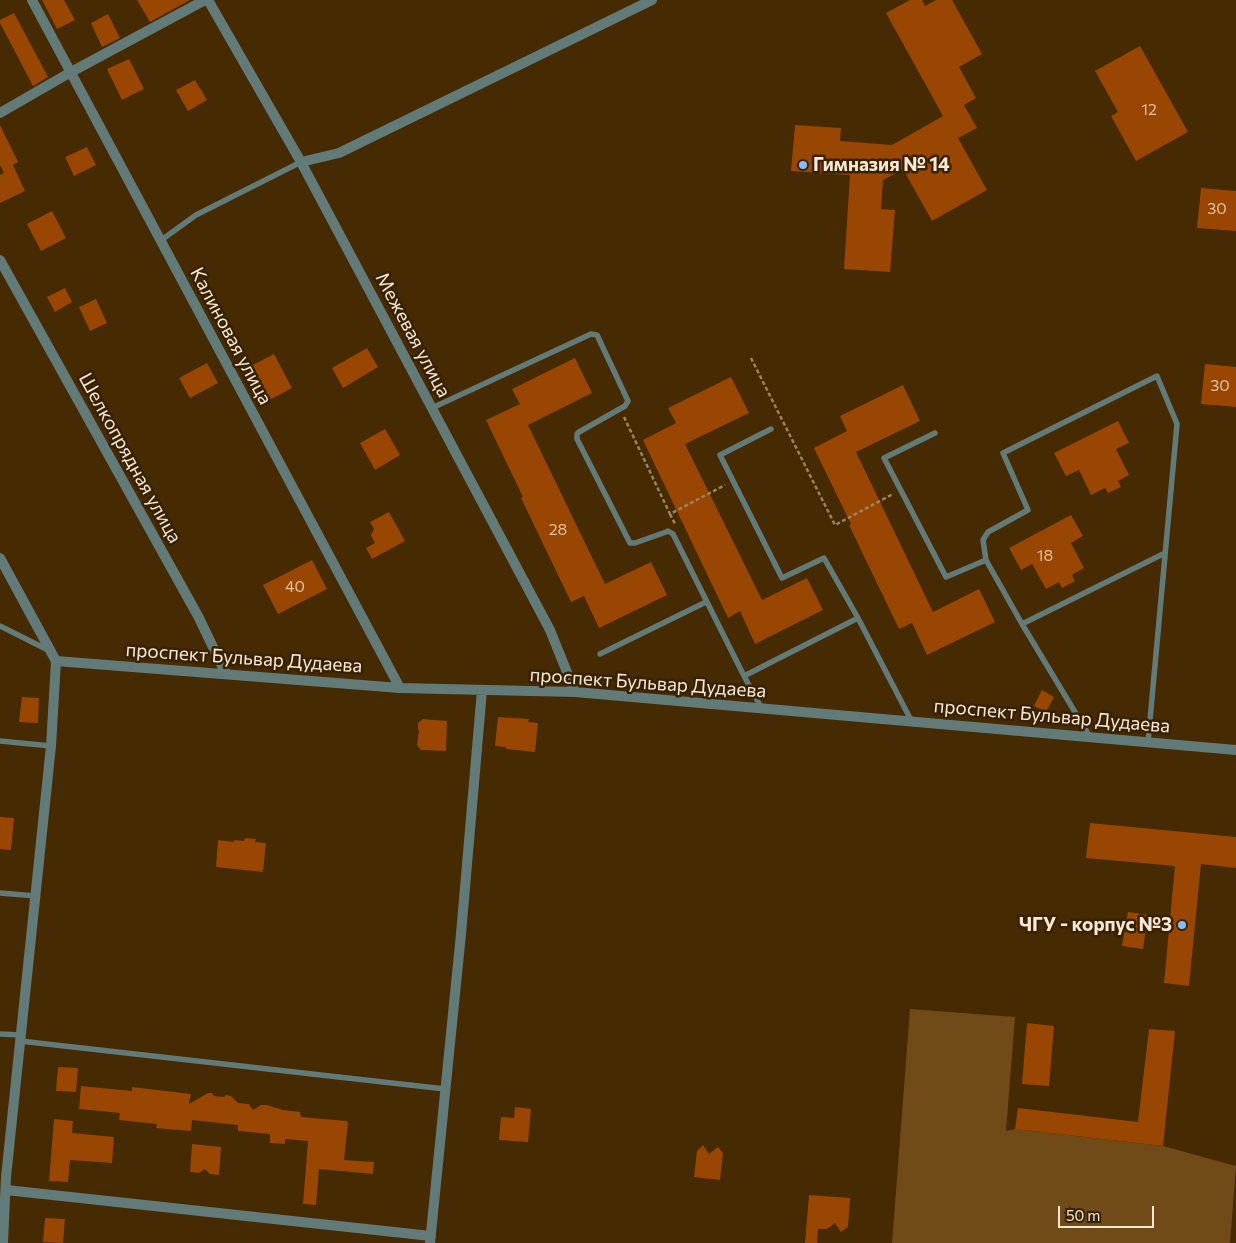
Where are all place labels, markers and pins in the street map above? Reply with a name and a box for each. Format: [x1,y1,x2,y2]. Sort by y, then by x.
place label: Гимназия № 14 [813,154,950,176]
marker: Гимназия № 14 [797,159,809,171]
place label: ЧГУ - корпус №3 [1019,914,1172,936]
marker: ЧГУ - корпус №3 [1176,919,1188,931]

